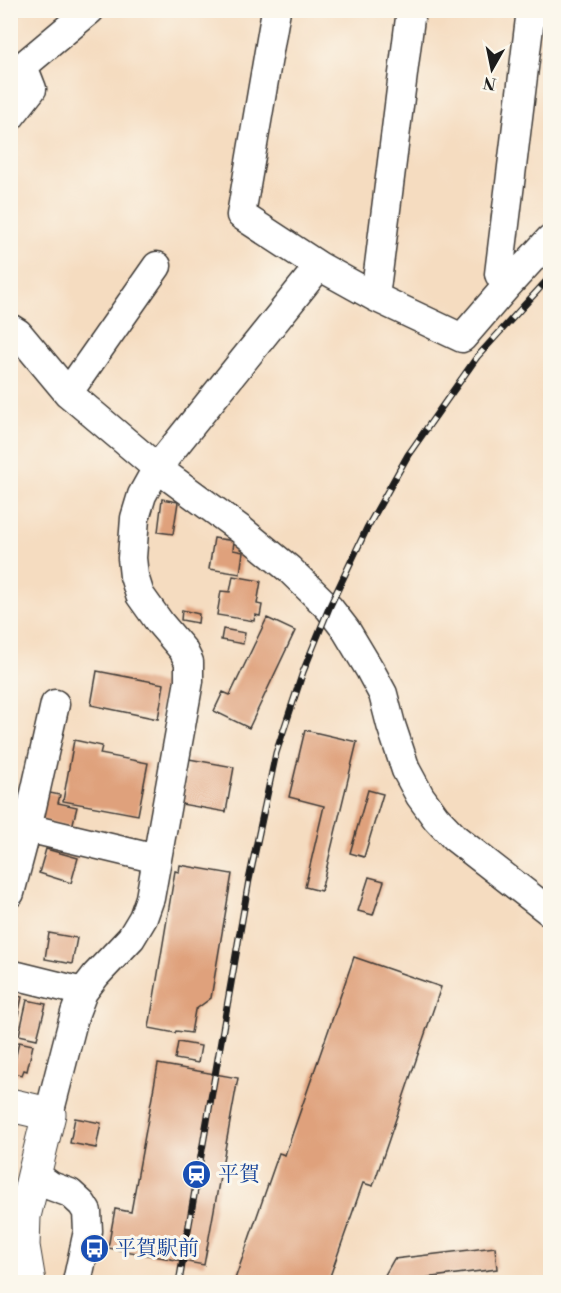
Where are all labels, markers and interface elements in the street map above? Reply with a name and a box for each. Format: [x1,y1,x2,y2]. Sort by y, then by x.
north arrow [462,39,522,99]
text: N [482,72,498,94]
station icon: 平賀 [181,1159,213,1191]
place label: 平賀 [218,1162,260,1188]
bus stop icon: 平賀駅前 [78,1233,110,1265]
place label: 平賀駅前 [115,1236,199,1262]

